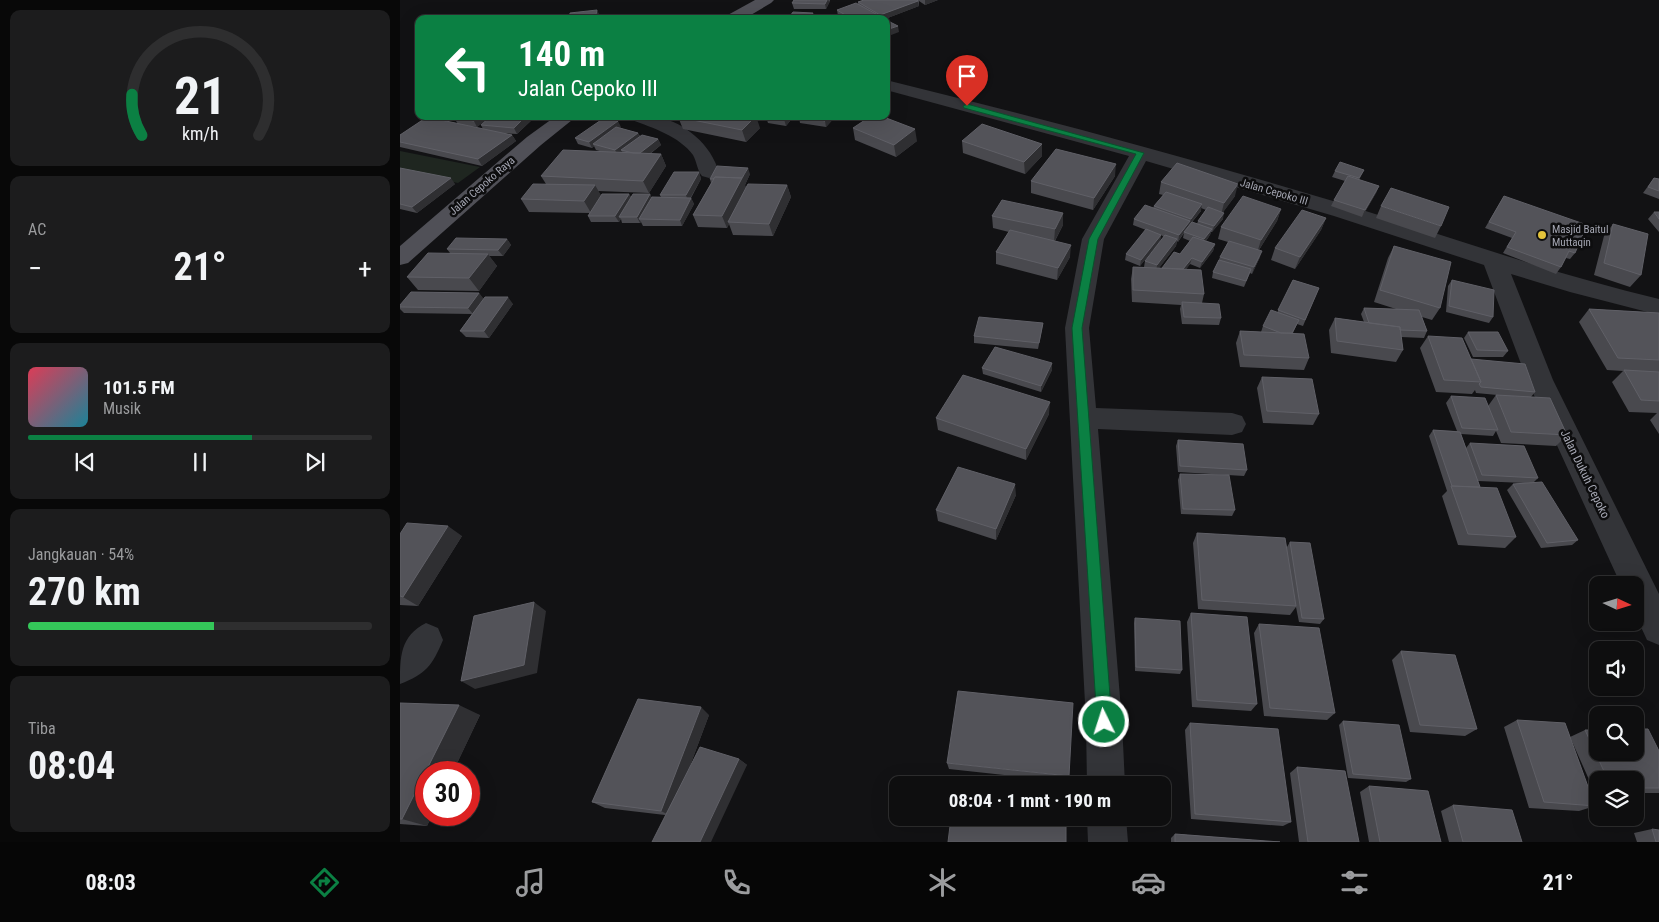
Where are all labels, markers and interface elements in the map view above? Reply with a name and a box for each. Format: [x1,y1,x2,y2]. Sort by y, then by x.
text: 140 m [518,34,605,75]
icon: left [435,35,500,100]
pin [946,55,988,106]
icon: arrive [953,62,981,90]
text: 21 [174,66,226,127]
text: Jalan Cepoko III [518,76,658,101]
text: km/h [182,123,218,144]
street label: Jalan Cepoko Raya [447,154,517,218]
street label: Jalan Cepoko III [1239,176,1309,208]
text: AC [28,220,46,239]
place label: Masjid Baitul Muttaqin [1552,223,1608,249]
marker: Masjid Baitul Muttaqin [1536,229,1548,241]
text: 21° [173,245,227,289]
text: − [28,252,42,285]
text: + [358,252,372,285]
text: 101.5 FM [103,376,175,399]
text: Musik [103,399,141,418]
street label: Jalan Dukuh Cepoko [1557,427,1613,521]
icon: previous [71,448,99,476]
icon: pause [186,448,214,476]
icon: next [301,448,329,476]
text: Jangkauan · 54% [28,545,134,564]
text: 270 km [28,570,141,614]
north arrow [1589,576,1644,631]
map controls [1589,576,1644,826]
button: sound [1589,641,1644,696]
position arrow [1077,695,1129,747]
button: search [1589,706,1644,761]
text: Tiba [28,719,56,738]
text: 08:04 [28,744,115,788]
speed limit sign: 30 [415,761,480,826]
button: layers [1589,771,1644,826]
text: 08:04 · 1 mnt · 190 m [949,789,1111,812]
icon: directions [307,865,342,900]
icon: music [513,865,548,900]
icon: phone [719,865,754,900]
icon: climate [925,865,960,900]
icon: car [1131,865,1166,900]
icon: filters [1337,865,1372,900]
text: 08:03 [85,870,136,895]
text: 21° [1543,870,1573,895]

